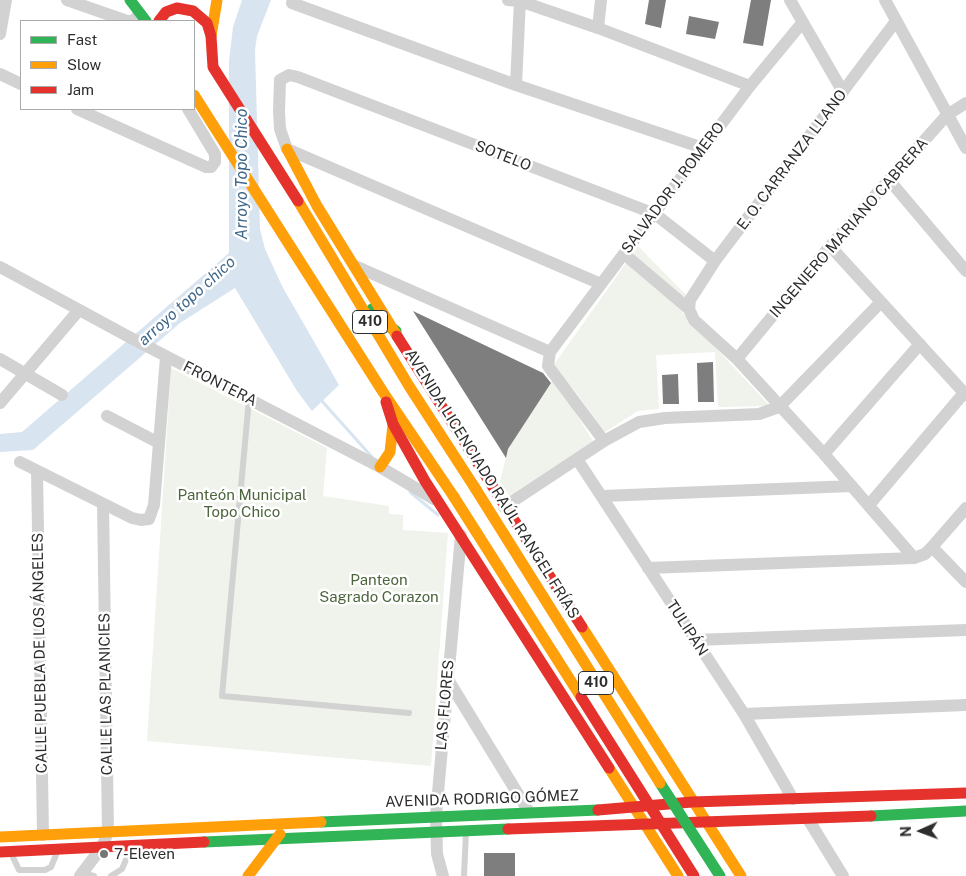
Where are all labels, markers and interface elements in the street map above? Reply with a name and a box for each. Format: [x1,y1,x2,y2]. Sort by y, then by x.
legend [20,20,195,110]
text: Fast [67,31,97,48]
text: Slow [67,56,101,73]
text: Jam [67,81,94,98]
street label: E. O. CARRANZA LLANO [733,86,851,234]
water label: Arroyo Topo Chico [232,108,252,240]
street label: SALVADOR J. ROMERO [618,119,728,257]
street label: INGENIERO MARIANO CABRERA [766,135,932,321]
street label: SOTELO [472,137,534,175]
water label: arroyo topo chico [134,252,240,350]
road number: 410 [352,311,388,334]
street label: AVENIDA LICENCIADO RAÚL RANGEL FRÍAS [401,346,583,622]
street label: FRONTERA [180,358,260,410]
park label: Panteón Municipal Topo Chico [178,486,306,521]
street label: CALLE PUEBLA DE LOS ÁNGELES [29,533,51,773]
park label: Panteon Sagrado Corazon [319,571,439,606]
street label: TULIPÁN [662,597,712,659]
street label: CALLE LAS PLANICIES [96,613,116,775]
street label: LAS FLORES [432,659,458,751]
road number: 410 [578,671,614,694]
street label: AVENIDA RODRIGO GÓMEZ [385,787,579,811]
north arrow [896,806,946,856]
text: N [898,826,914,837]
place label: 7-Eleven [114,845,175,863]
marker: 7-Eleven [98,848,110,860]

